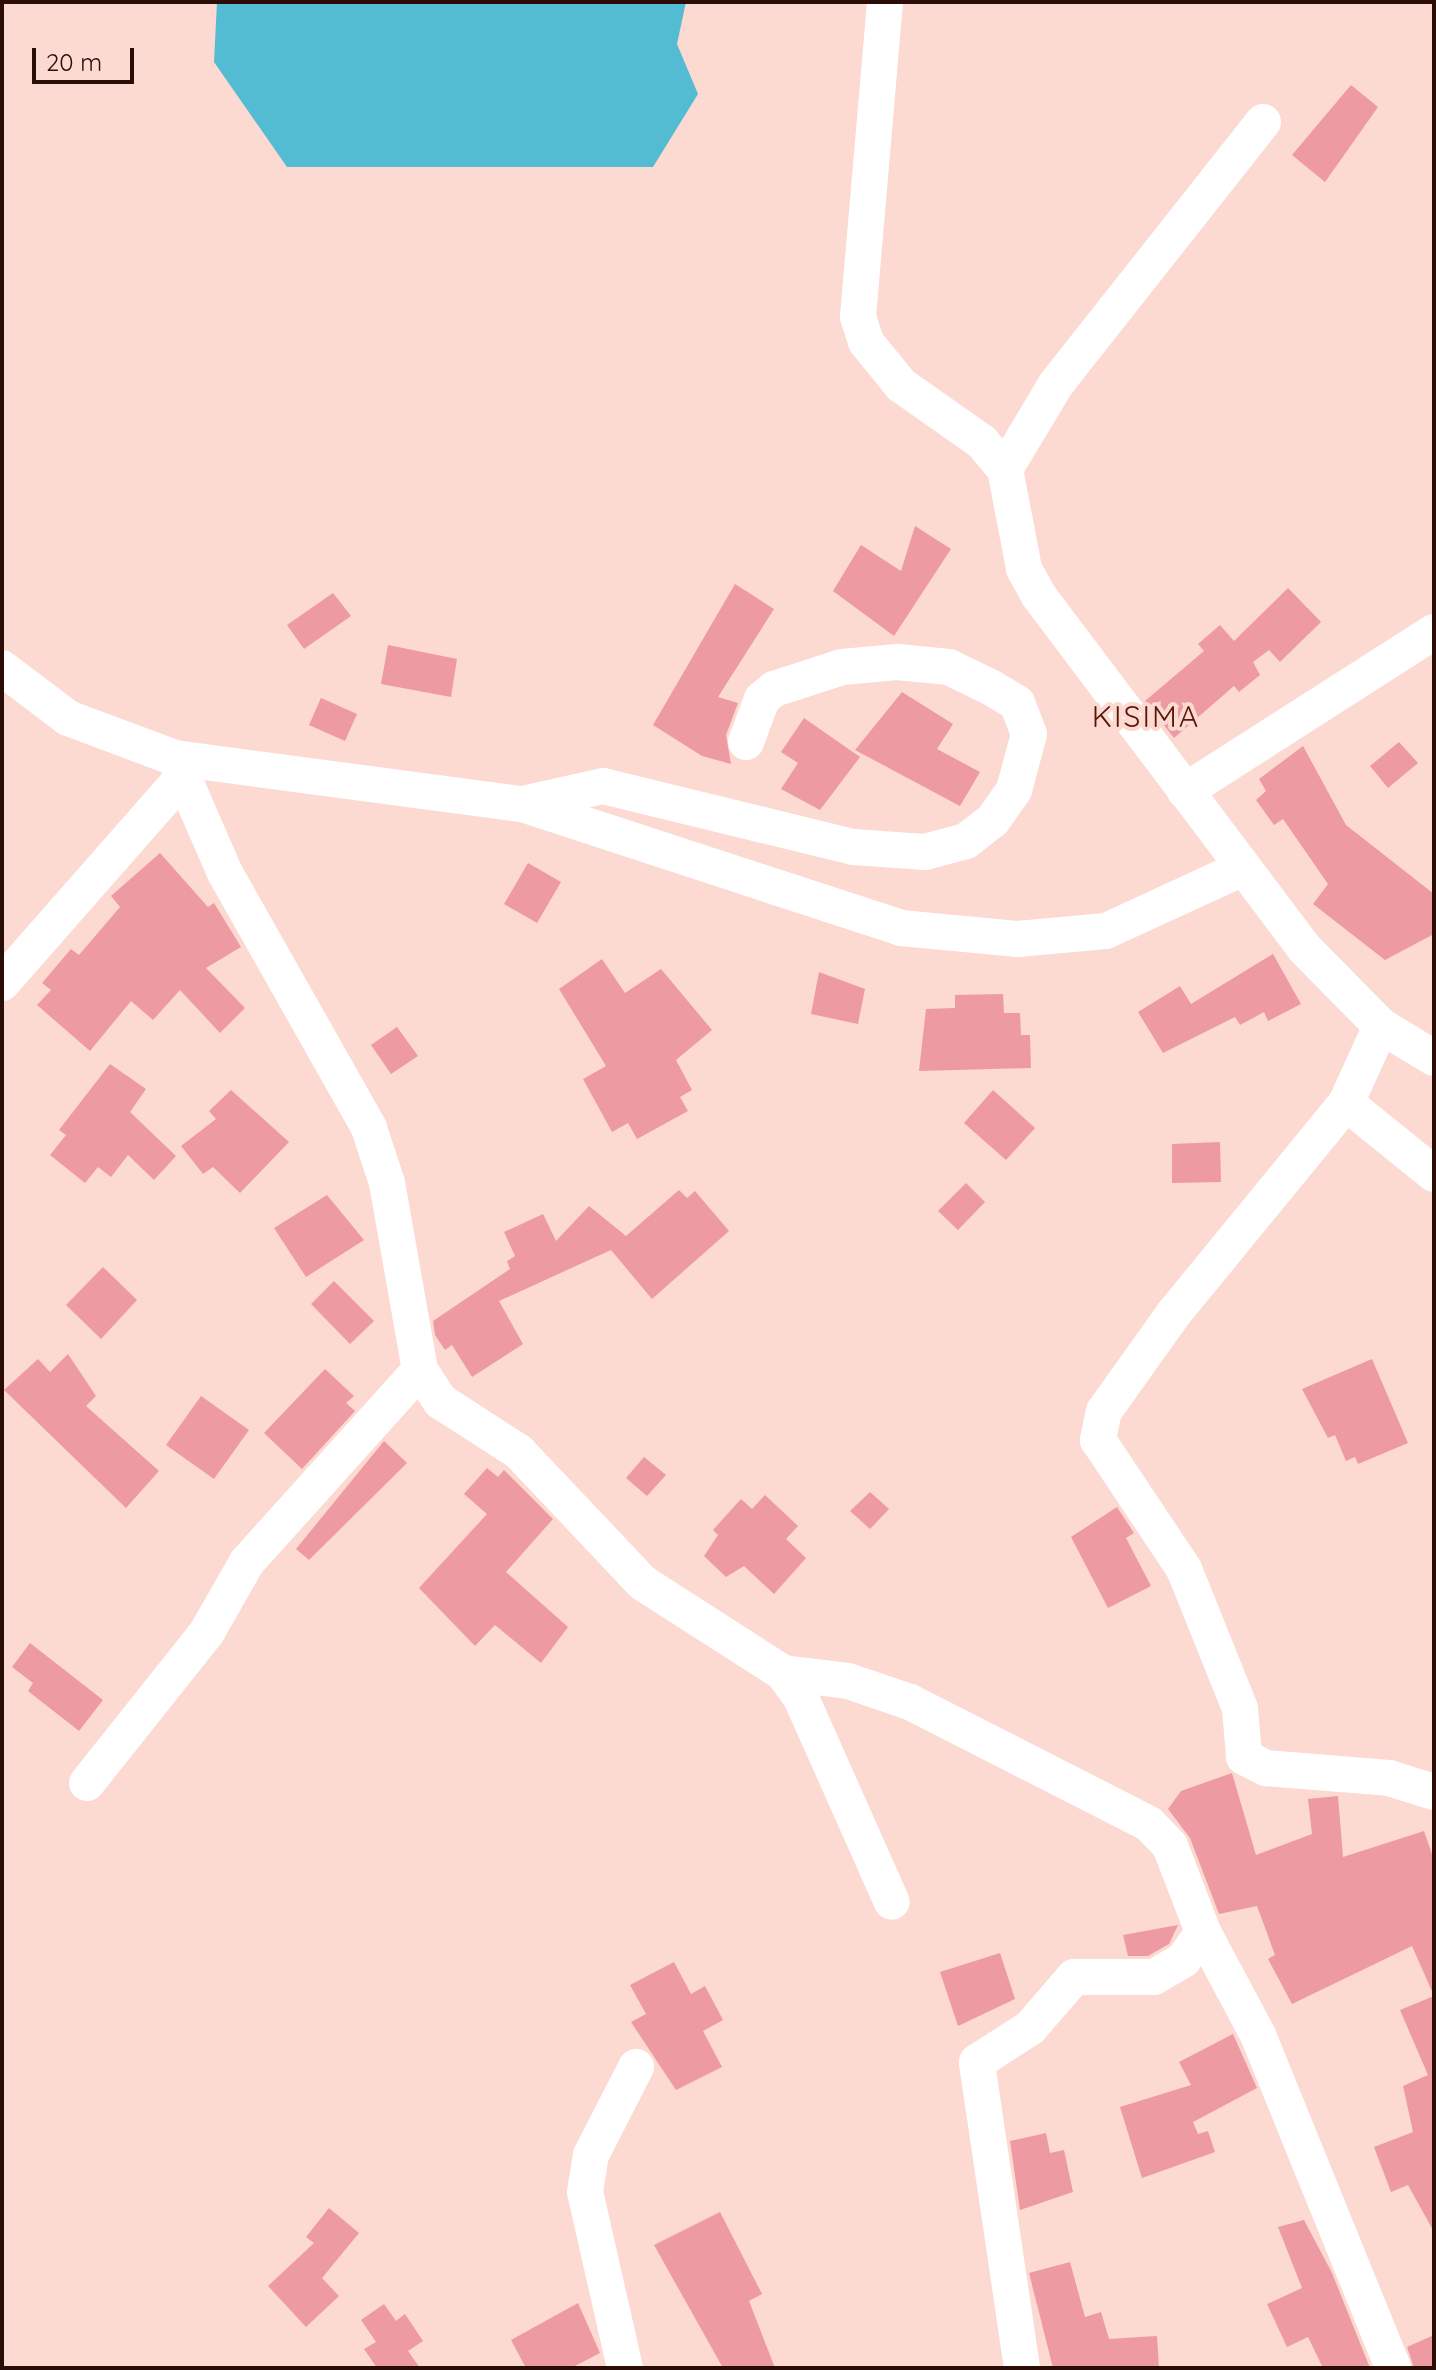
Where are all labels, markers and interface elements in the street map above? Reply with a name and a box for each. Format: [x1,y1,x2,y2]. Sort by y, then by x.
scale bar [36,32,138,82]
text: 20 m [46,47,102,77]
district label: KISIMA [1092,698,1200,734]

